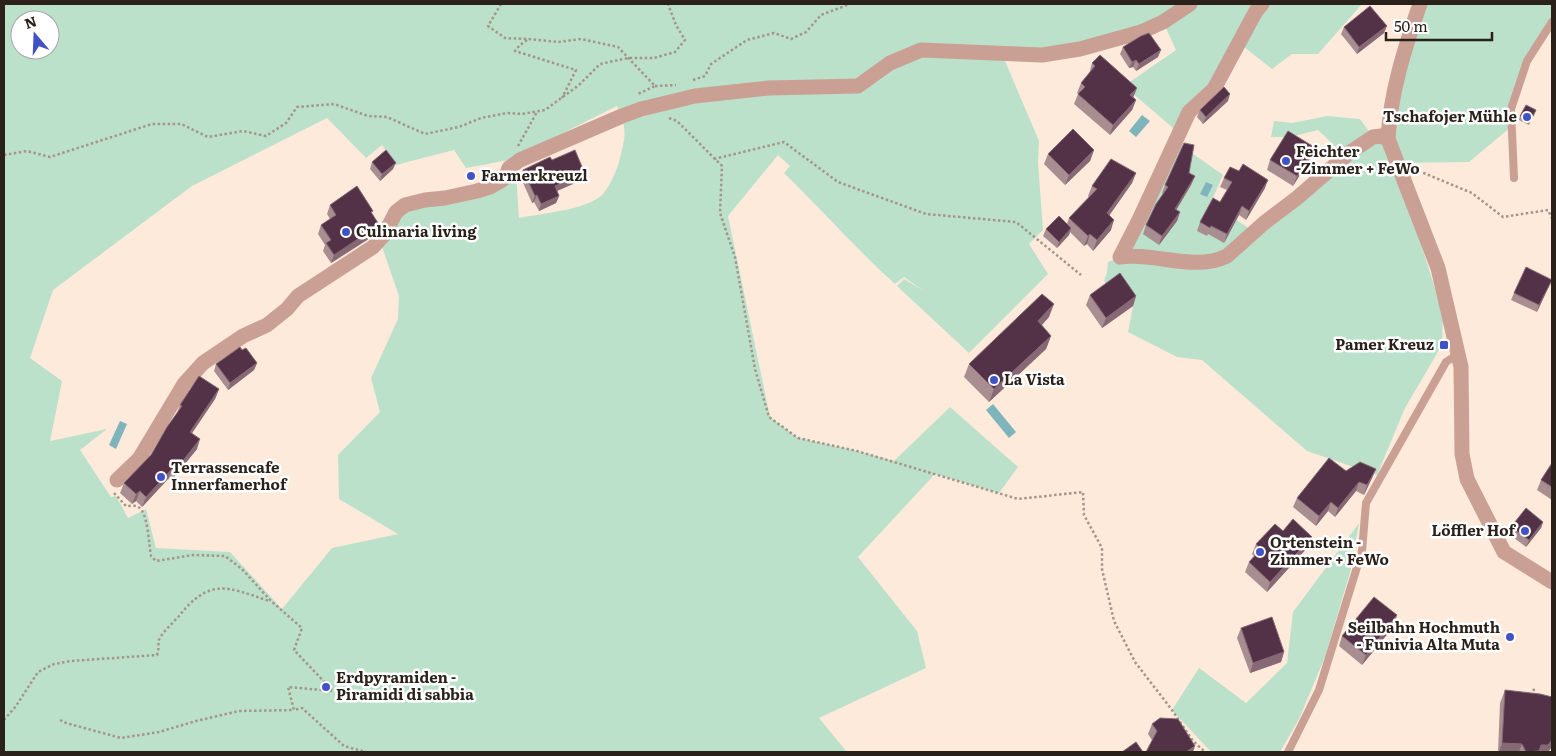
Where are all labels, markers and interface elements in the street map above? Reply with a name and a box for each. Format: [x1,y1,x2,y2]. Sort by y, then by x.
north arrow [10,10,60,60]
text: N [22,10,39,33]
scale bar [1386,10,1492,42]
text: 50 m [1394,14,1428,37]
place label: Tschafojer Mühle [1383,104,1517,127]
marker: Tschafojer Mühle [1521,111,1533,123]
place label: Feichter -Zimmer + FeWo [1296,139,1420,179]
marker: Feichter -Zimmer + FeWo [1280,155,1292,167]
place label: Farmerkreuzl [481,163,588,186]
marker: Farmerkreuzl [465,170,477,182]
place label: Culinaria living [356,219,477,242]
marker: Culinaria living [340,226,352,238]
place label: Pamer Kreuz [1335,332,1434,355]
marker: Pamer Kreuz [1438,339,1450,351]
place label: La Vista [1004,367,1065,390]
marker: La Vista [988,374,1000,386]
place label: Terrassencafe Innerfamerhof [171,455,288,495]
marker: Terrassencafe Innerfamerhof [155,471,167,483]
place label: Löffler Hof [1431,518,1517,541]
marker: Löffler Hof [1519,525,1531,537]
place label: Ortenstein - Zimmer + FeWo [1270,530,1389,570]
marker: Ortenstein - Zimmer + FeWo [1254,546,1266,558]
place label: Seilbahn Hochmuth - Funivia Alta Muta [1348,615,1500,655]
marker: Seilbahn Hochmuth - Funivia Alta Muta [1504,631,1516,643]
place label: Erdpyramiden - Piramidi di sabbia [336,665,474,705]
marker: Erdpyramiden - Piramidi di sabbia [320,681,332,693]

